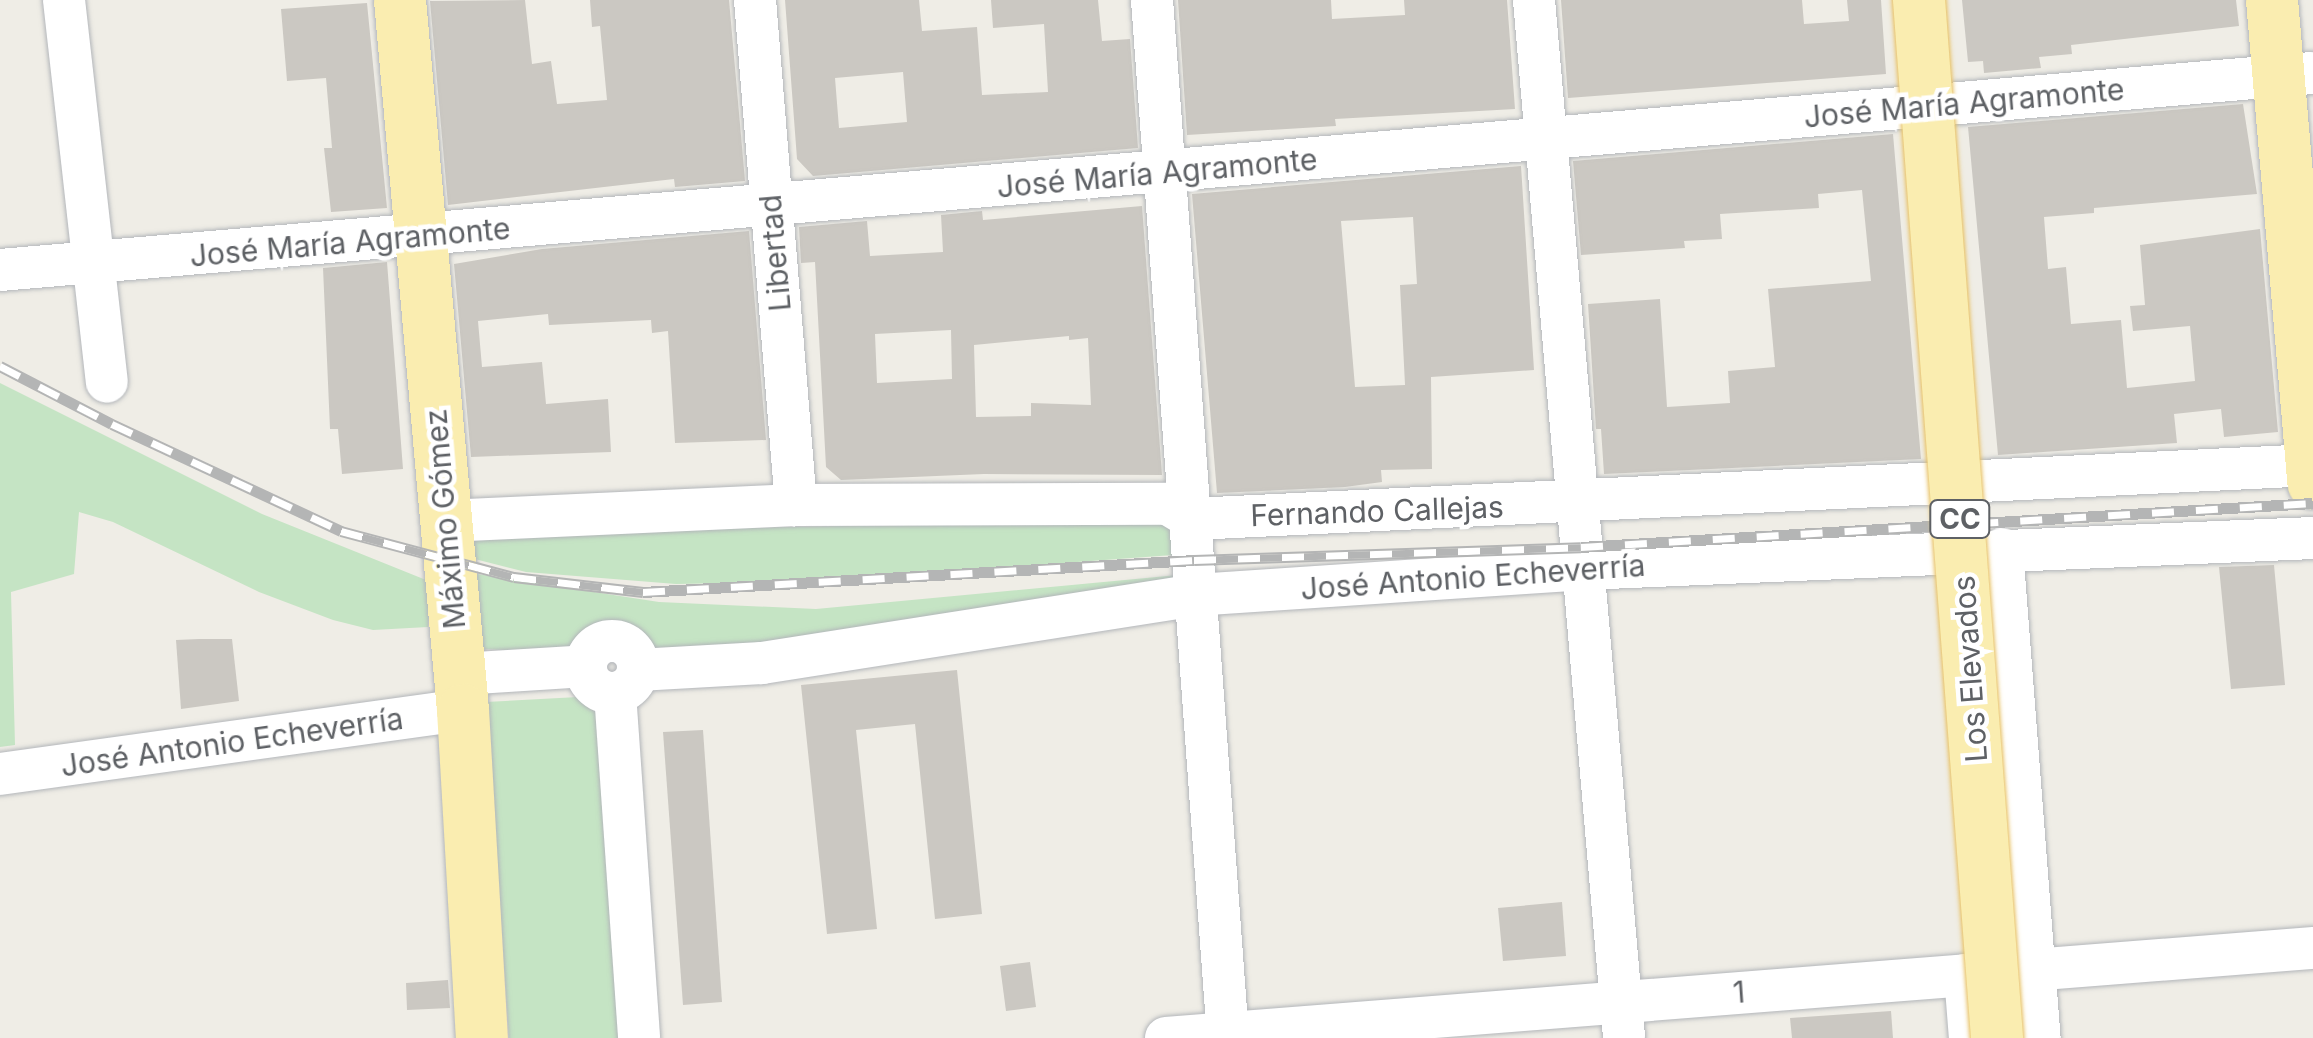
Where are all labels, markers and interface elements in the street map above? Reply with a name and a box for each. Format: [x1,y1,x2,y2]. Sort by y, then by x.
street label: José María Agramonte [1802,71,2126,135]
street label: José María Agramonte [995,141,1319,205]
street label: Libertad [752,193,798,313]
street label: José María Agramonte [188,210,512,274]
street label: Máximo Gómez [417,408,473,630]
street label: Fernando Callejas [1250,489,1504,533]
road number: CC [1928,496,1992,542]
street label: José Antonio Echeverría [1299,547,1647,607]
street label: Los Elevados [1946,574,1994,764]
street label: José Antonio Echeverría [58,700,406,784]
street label: 1 [1732,974,1746,1010]

